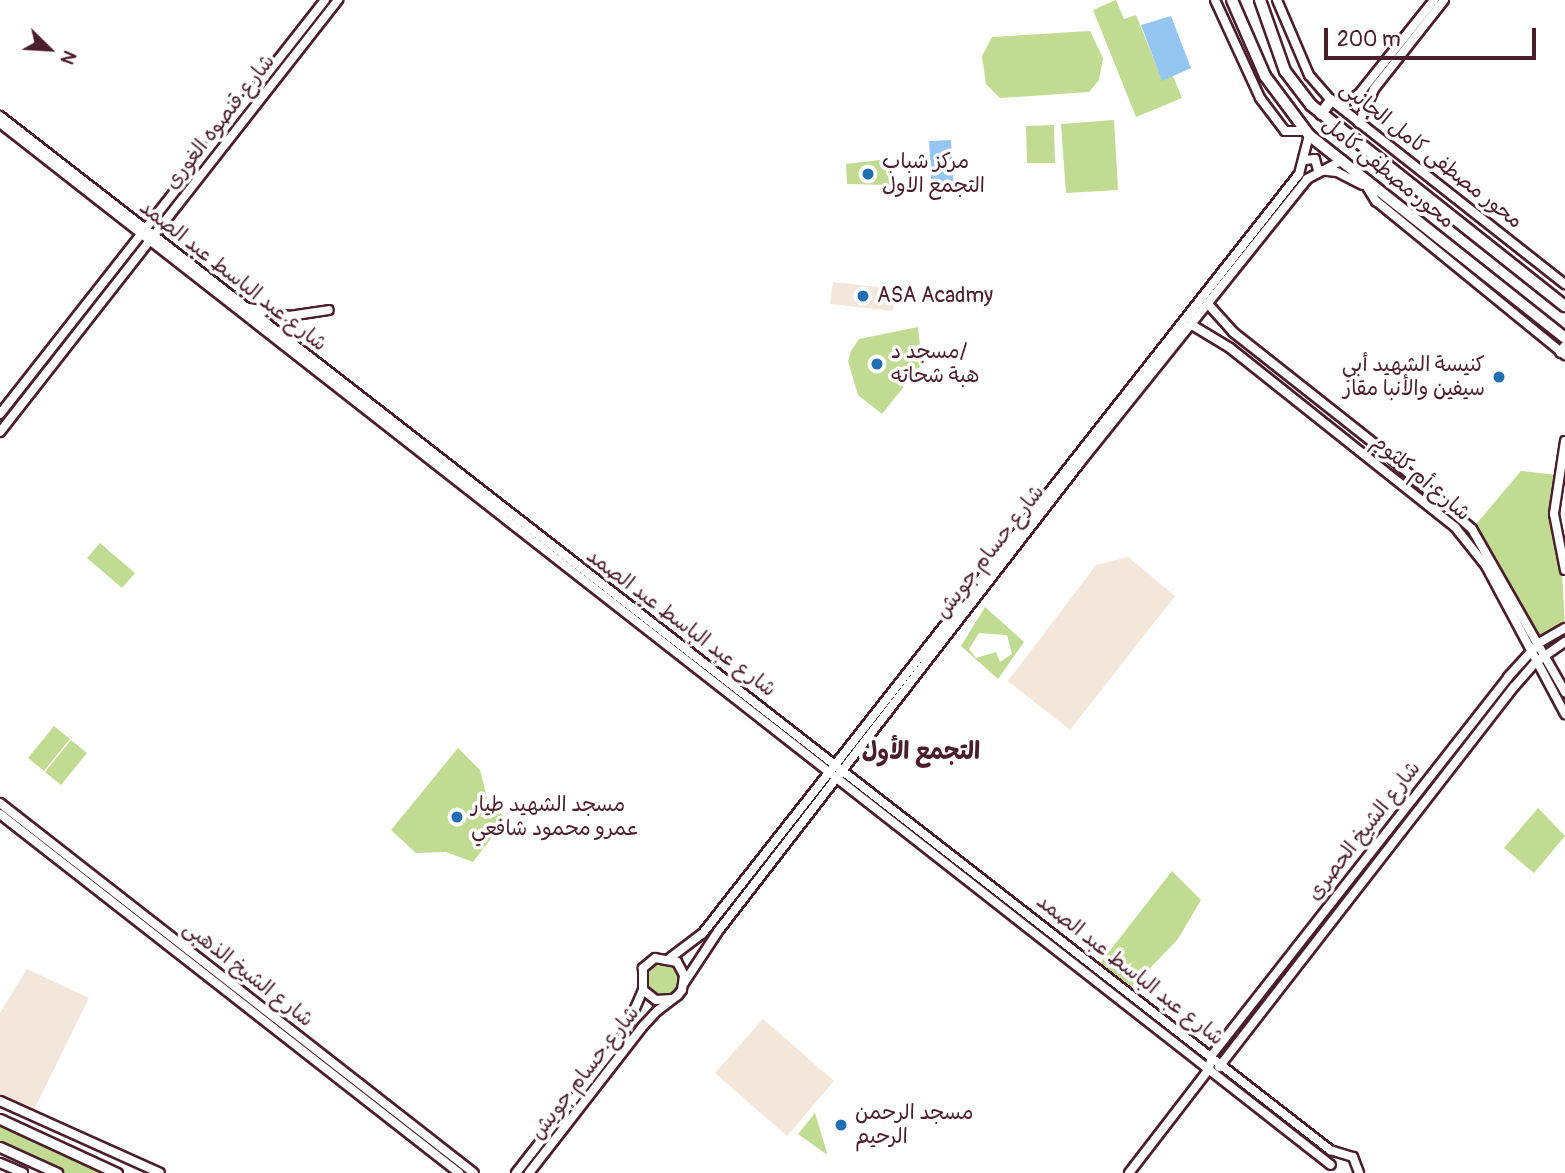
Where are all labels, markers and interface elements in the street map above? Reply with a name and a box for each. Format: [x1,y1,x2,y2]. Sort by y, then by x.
north arrow [14,14,84,84]
scale bar [1327,14,1539,58]
text: 200 m [1337,26,1401,53]
text: N [55,47,82,68]
street label: شارع قنصوه الغورى [160,50,280,194]
street label: محور مصطفى كامل الجانبى [1335,76,1527,234]
street label: محور مصطفى كامل [1317,112,1459,234]
place label: مركز شباب التجمع الاول [882,149,985,199]
marker: مركز شباب التجمع الاول [860,166,876,182]
street label: شارع عبد الباسط عبد الصمد [134,195,332,357]
place label: ASA Acadmy [877,283,993,309]
marker: ASA Acadmy [855,288,871,304]
place label: مسجد د/ هبة شحاته [891,339,980,389]
place label: كنيسة الشهيد أبي سيفين والأنبا مقار [1342,352,1485,402]
marker: مسجد د/ هبة شحاته [869,356,885,372]
marker: كنيسة الشهيد أبي سيفين والأنبا مقار [1491,369,1507,385]
street label: شارع أم كلثوم [1367,430,1475,526]
street label: شارع حسام جويش [930,480,1050,624]
street label: شارع عبد الباسط عبد الصمد [581,543,781,703]
district label: التجمع الأول [862,738,980,766]
street label: شارع الشيخ الحصرى [1302,756,1426,906]
place label: مسجد الشهيد طيار عمرو محمود شافعي [471,792,639,842]
marker: مسجد الشهيد طيار عمرو محمود شافعي [449,809,465,825]
street label: شارع عبد الباسط عبد الصمد [1031,889,1229,1051]
street label: شارع الشيخ الذهبى [178,915,318,1033]
street label: شارع حسام جويش [525,1001,645,1145]
place label: مسجد الرحمن الرحيم [855,1100,973,1150]
marker: مسجد الرحمن الرحيم [833,1117,849,1133]

